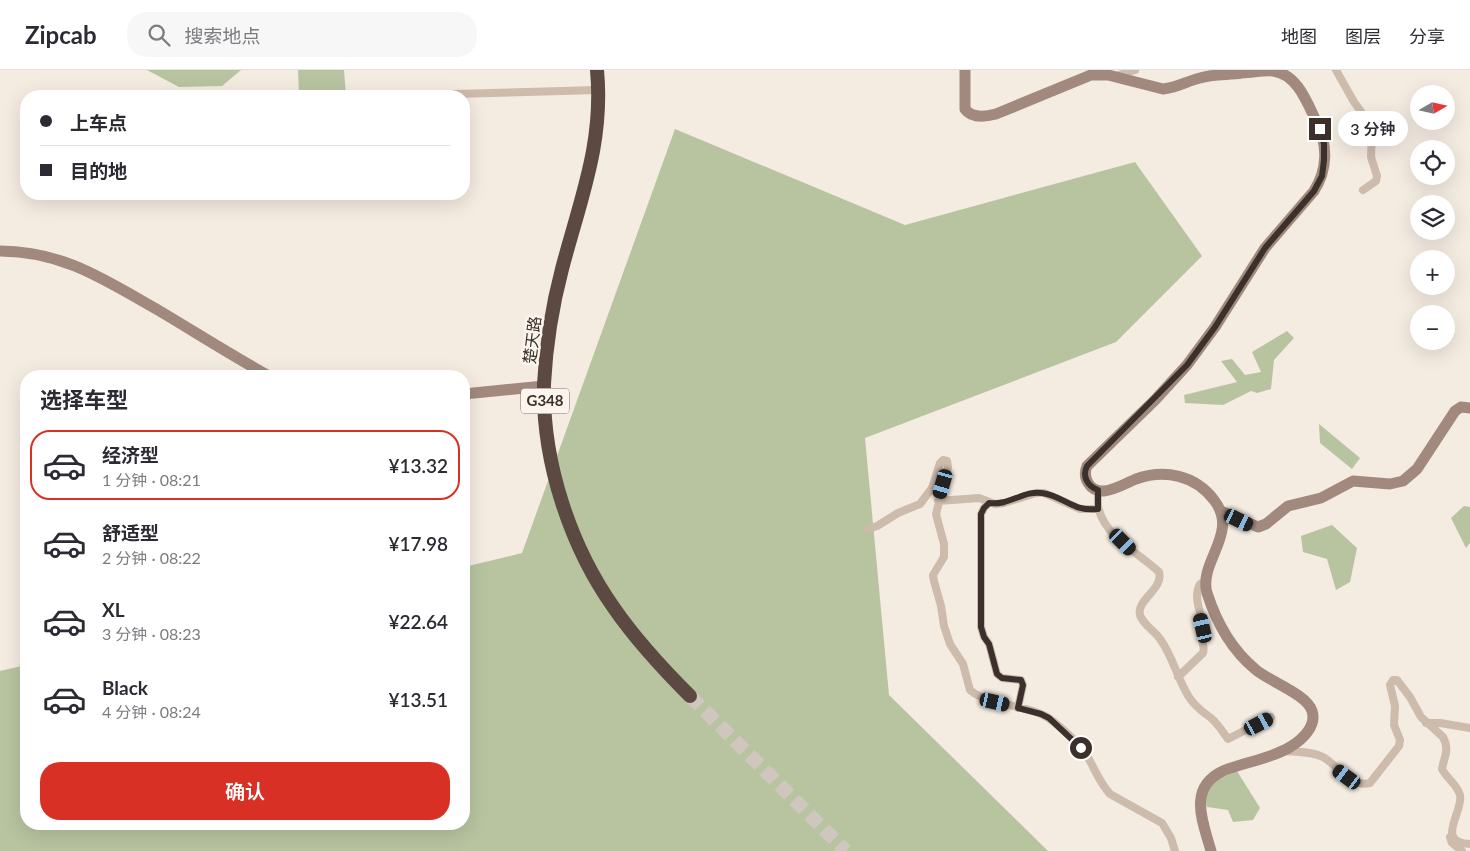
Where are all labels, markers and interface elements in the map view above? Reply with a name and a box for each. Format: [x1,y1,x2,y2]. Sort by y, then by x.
search box [127,12,477,57]
text: Zipcab [25,20,97,49]
icon: search [145,21,173,49]
text: 搜索地点 [185,24,261,47]
text: 地图 [1281,25,1317,47]
text: 图层 [1345,25,1381,47]
text: 分享 [1409,25,1445,47]
north arrow [1410,85,1455,130]
map controls [1410,85,1455,350]
text: 上车点 [70,111,127,134]
callout: 3 分钟 [1338,112,1408,146]
route end [1309,118,1331,140]
text: 3 分钟 [1350,119,1396,138]
button: locate [1410,140,1455,185]
text: 目的地 [70,159,127,182]
button: layers [1410,195,1455,240]
button: + [1410,250,1455,295]
button: − [1410,305,1455,350]
street label: 楚天路 [519,315,544,365]
text: 选择车型 [40,386,128,413]
road number: G348 [521,388,569,414]
icon: car [42,443,87,488]
text: 经济型 [102,443,159,466]
text: ¥13.32 [388,454,448,477]
car [931,468,954,500]
text: 1 分钟 · 08:21 [102,470,201,489]
car [1222,507,1255,533]
icon: car [42,521,87,566]
text: 舒适型 [102,521,159,544]
car [1107,526,1138,558]
text: ¥17.98 [388,532,448,555]
text: 2 分钟 · 08:22 [102,548,201,567]
text: XL [102,598,125,621]
icon: car [42,599,87,644]
text: ¥22.64 [388,610,448,633]
car [1192,612,1213,644]
text: 3 分钟 · 08:23 [102,624,201,643]
text: Black [102,676,148,699]
icon: car [42,677,87,722]
text: ¥13.51 [388,688,448,711]
car [978,691,1011,713]
text: 4 分钟 · 08:24 [102,702,201,721]
car [1242,710,1275,738]
route start [1070,737,1092,759]
button: 确认 [40,762,450,820]
car [1330,762,1363,792]

